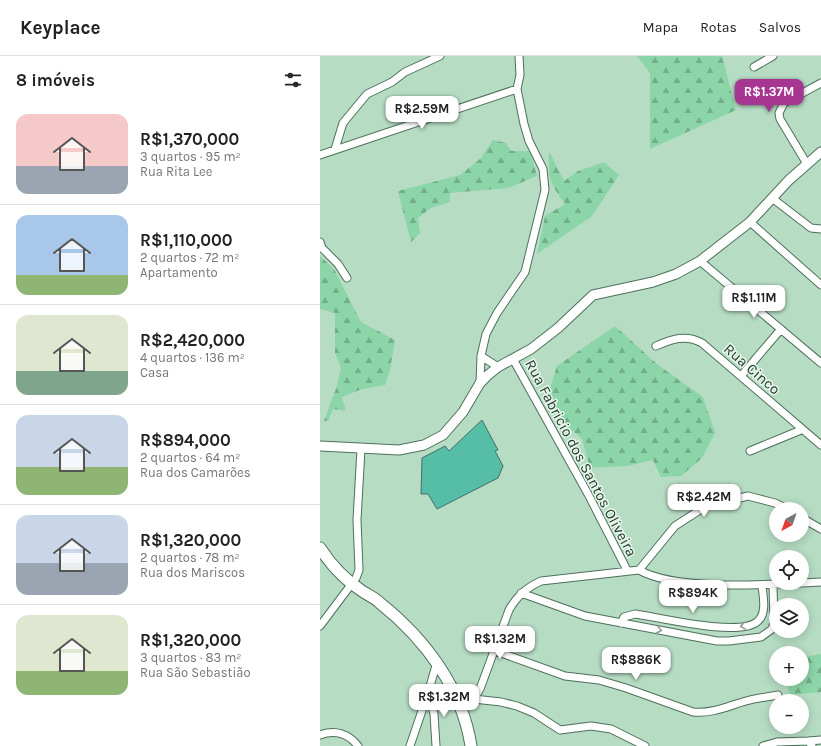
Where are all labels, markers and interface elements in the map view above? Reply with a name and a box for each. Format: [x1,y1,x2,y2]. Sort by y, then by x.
text: Keyplace [20,17,101,39]
text: Mapa [643,19,678,36]
text: Rotas [700,19,737,36]
text: Salvos [759,19,801,36]
icon: filters [282,69,304,91]
text: 8 imóveis [16,70,95,90]
pin: R$1.37M [732,79,806,113]
text: R$1.37M [744,84,794,99]
pin: R$2.59M [385,96,459,130]
text: R$2.59M [395,101,449,116]
text: R$1,370,000 [140,129,239,149]
icon: home [48,130,96,178]
text: 3 quartos · 95 m² [140,149,241,164]
text: Rua Rita Lee [140,164,212,179]
text: R$1,110,000 [140,230,232,250]
icon: home [48,231,96,279]
text: 2 quartos · 72 m² [140,250,239,265]
text: Apartamento [140,265,218,280]
pin: R$1.11M [717,285,791,319]
text: R$1.11M [731,290,777,305]
text: R$2,420,000 [140,330,245,350]
icon: home [48,331,96,379]
street label: Rua Cinco [720,340,784,398]
text: 4 quartos · 136 m² [140,350,245,365]
street label: Rua Fabricio dos Santos Oliveira [521,356,641,560]
text: Casa [140,365,169,380]
text: R$894,000 [140,430,231,450]
icon: home [48,431,96,479]
text: 2 quartos · 64 m² [140,450,240,465]
text: Rua dos Camarões [140,465,251,480]
pin: R$2.42M [667,484,741,518]
text: R$2.42M [677,489,731,504]
north arrow [769,502,809,542]
map controls [769,502,809,734]
text: R$1,320,000 [140,530,241,550]
icon: home [48,531,96,579]
text: 2 quartos · 78 m² [140,550,240,565]
button: locate [769,550,809,590]
text: Rua dos Mariscos [140,565,245,580]
pin: R$894K [660,580,726,614]
text: R$894K [668,585,718,600]
button: layers [769,598,809,638]
one-way arrow [740,621,746,630]
one-way arrow [656,625,662,634]
pin: R$1.32M [463,626,537,660]
text: R$1,320,000 [140,630,241,650]
icon: home [48,631,96,679]
text: R$1.32M [474,631,526,646]
button: + [769,646,809,686]
pin: R$886K [603,647,669,681]
text: 3 quartos · 83 m² [140,650,242,665]
text: R$886K [611,652,661,667]
text: Rua São Sebastião [140,665,251,680]
pin: R$1.32M [407,684,481,718]
text: R$1.32M [418,689,470,704]
button: − [769,694,809,734]

